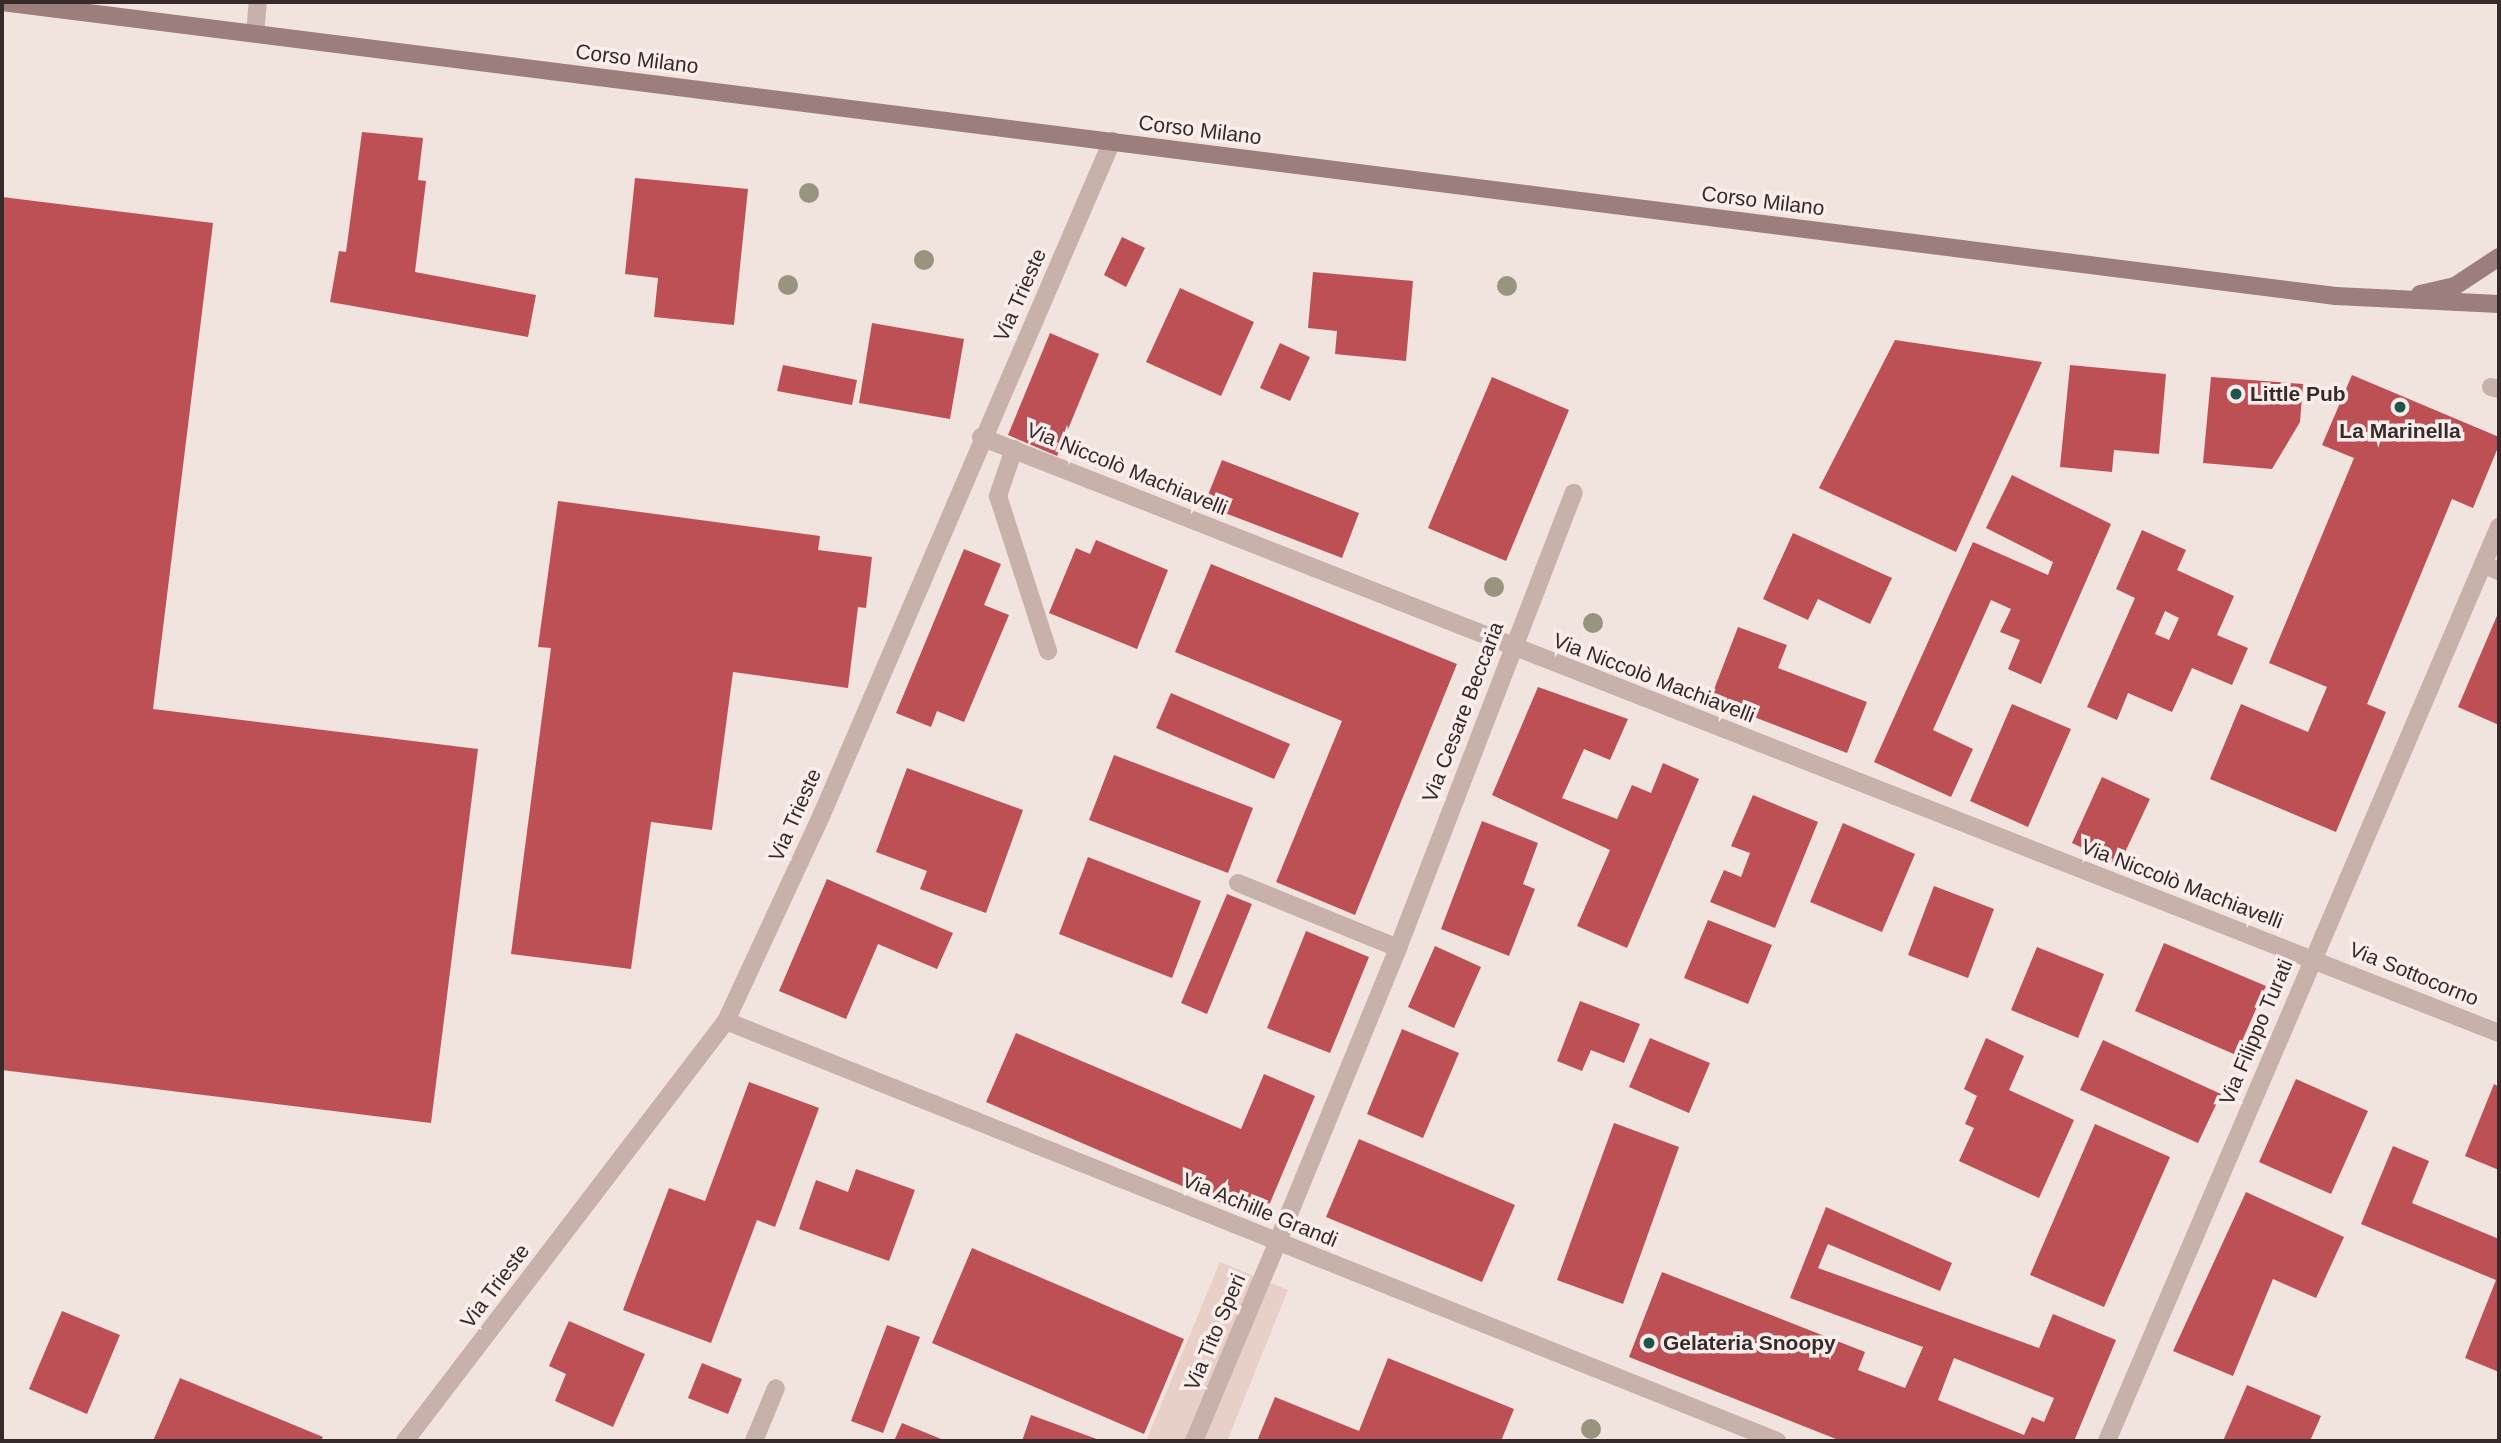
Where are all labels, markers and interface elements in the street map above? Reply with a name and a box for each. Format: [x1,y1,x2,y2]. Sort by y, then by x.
street label: Corso Milano [574,39,700,79]
street label: Corso Milano [1137,110,1263,150]
street label: Corso Milano [1700,181,1826,221]
street label: Via Trieste [988,245,1052,345]
place label: Little Pub [2250,381,2346,407]
marker: Little Pub [2228,386,2244,402]
marker: La Marinella [2392,399,2408,415]
street label: Via Niccolò Machiavelli [1023,417,1231,521]
place label: La Marinella [2339,418,2461,444]
street label: Via Cesare Beccaria [1417,618,1509,806]
street label: Via Niccolò Machiavelli [1549,628,1759,728]
street label: Via Trieste [763,765,827,865]
street label: Via Niccolò Machiavelli [2077,834,2287,934]
street label: Via Sottocorno [2346,937,2482,1011]
street label: Via Filippo Turati [2214,955,2298,1109]
street label: Via Achille Grandi [1178,1167,1342,1253]
street label: Via Trieste [455,1239,535,1333]
street label: Via Tito Speri [1179,1270,1251,1394]
place label: Gelateria Snoopy [1663,1330,1836,1356]
marker: Gelateria Snoopy [1641,1335,1657,1351]

